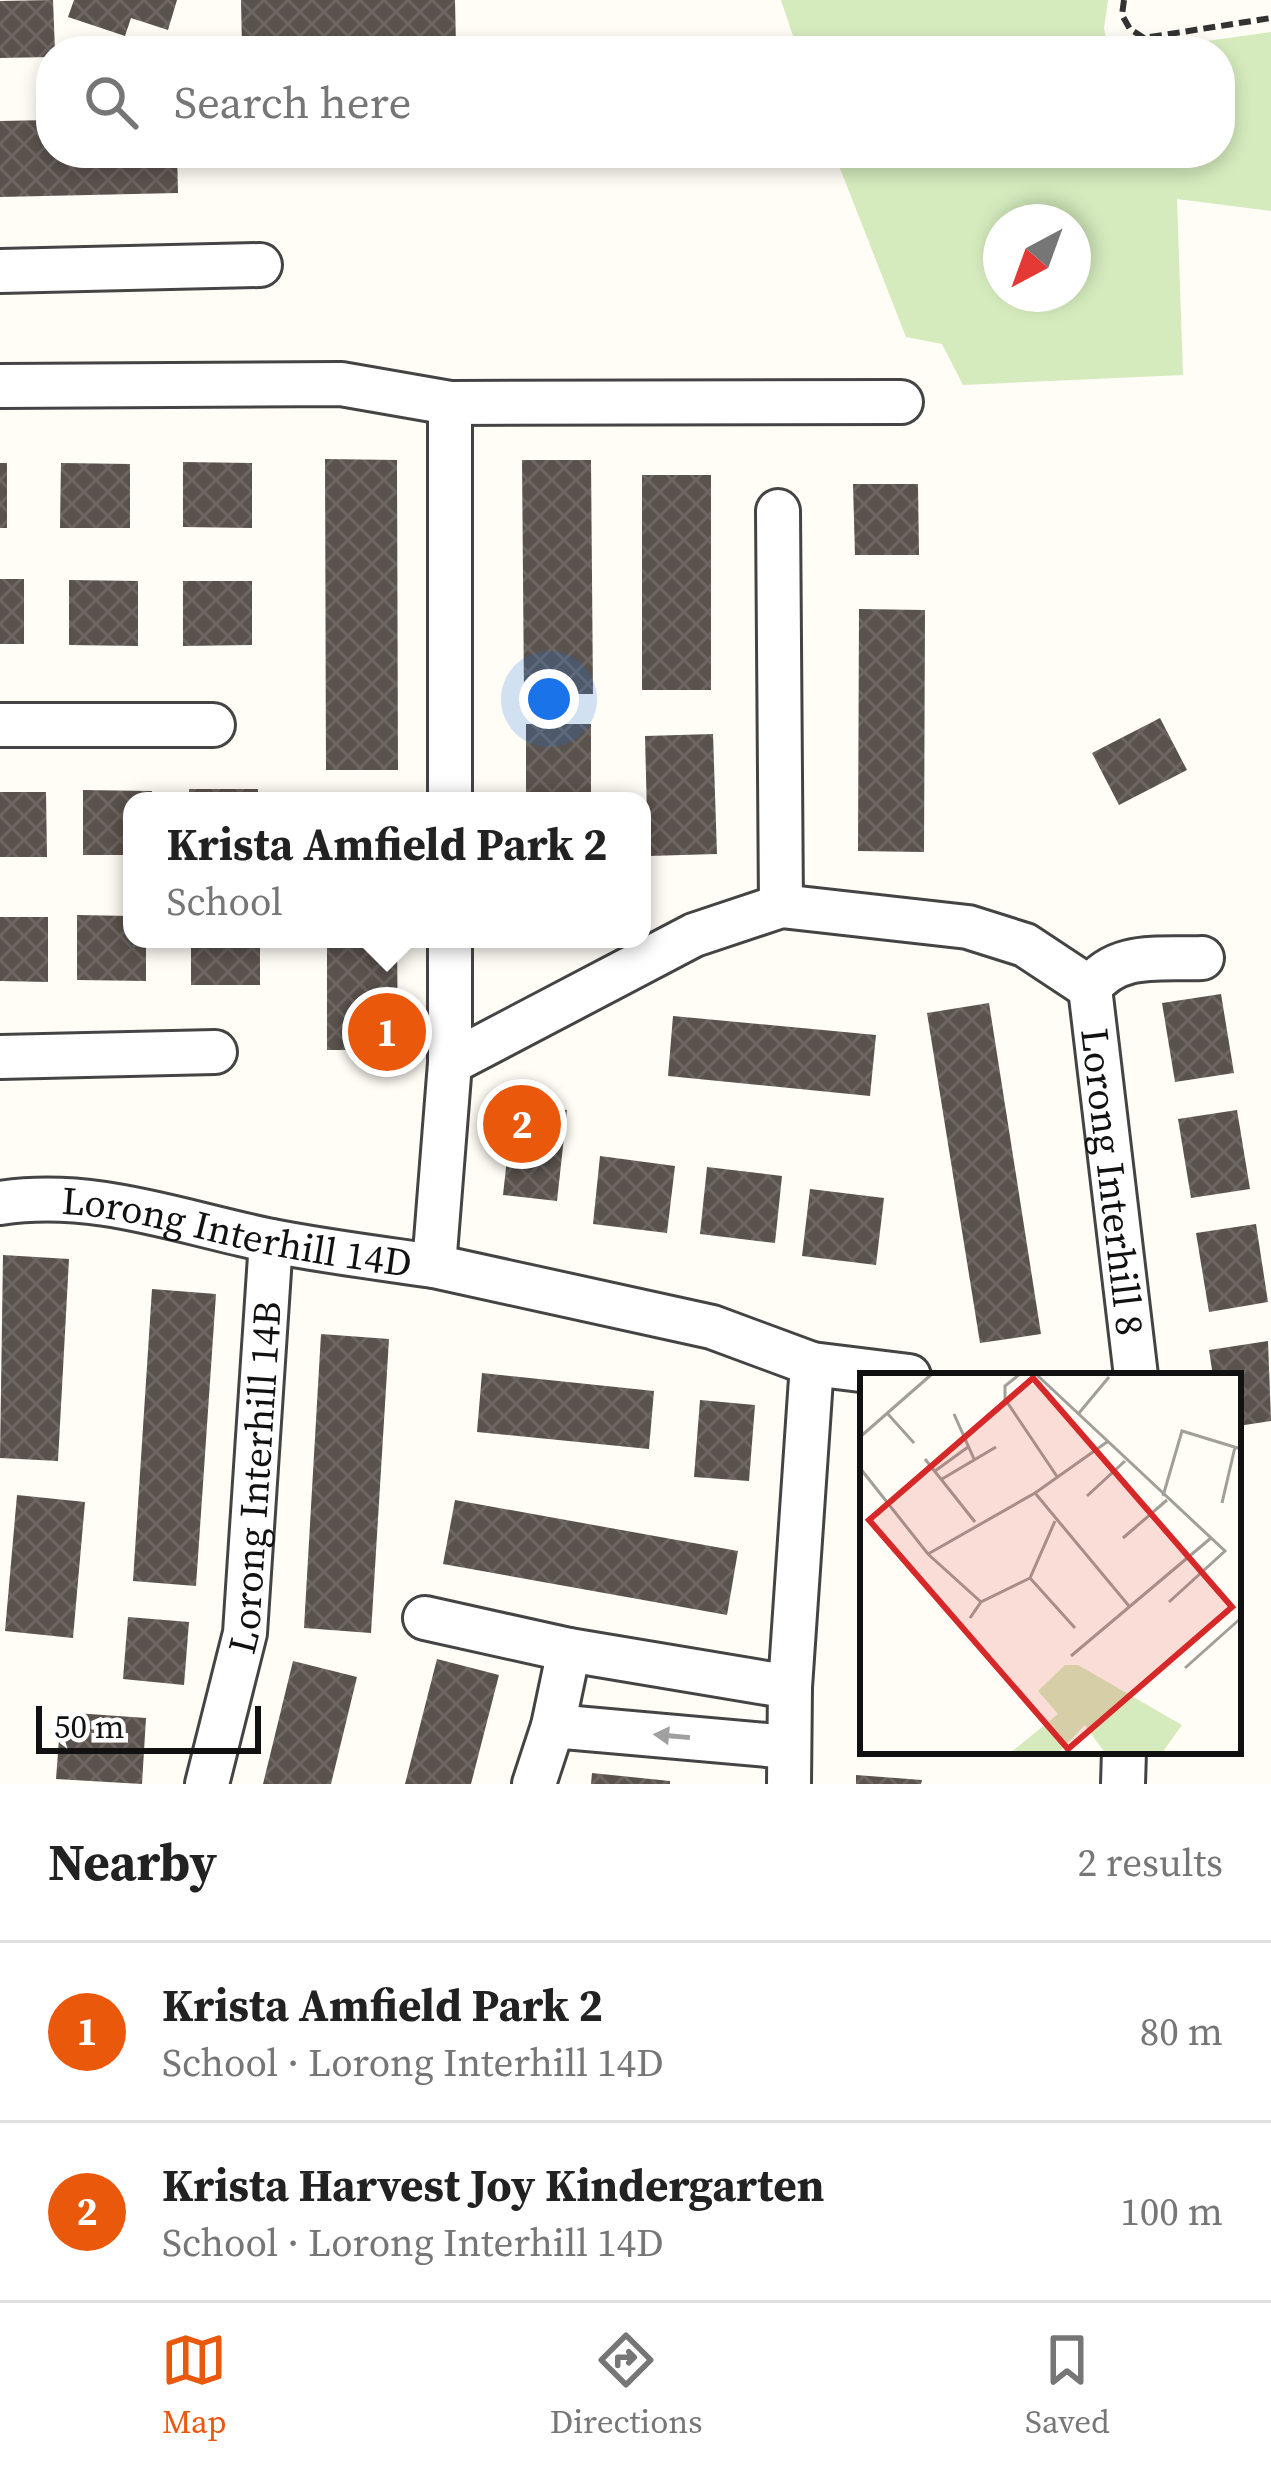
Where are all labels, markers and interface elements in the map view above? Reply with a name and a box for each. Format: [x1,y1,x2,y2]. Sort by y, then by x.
search box [36,36,1235,168]
icon: search [78,69,144,135]
text: Search here [174,71,411,133]
north arrow [983,204,1091,312]
your location [519,669,579,729]
popup [123,792,651,948]
text: Krista Amfield Park 2 [167,813,608,875]
text: School [167,875,283,928]
pin: 1 [348,987,426,1077]
street label: Lorong Interhill 8 [1068,1025,1157,1338]
pin: 2 [483,1079,561,1169]
street label: Lorong Interhill 14D [60,1174,415,1290]
street label: Lorong Interhill 14B [215,1299,294,1659]
inset map [860,1373,1241,1754]
scale bar [36,1700,261,1753]
text: 50 m [54,1704,124,1749]
one-way arrow [653,1727,690,1746]
text: Nearby [48,1827,217,1897]
text: 2 results [1078,1836,1223,1889]
text: Krista Amfield Park 2 [162,1974,603,2036]
text: 1 [76,2005,98,2058]
text: 80 m [1140,2005,1223,2058]
text: School · Lorong Interhill 14D [162,2036,664,2089]
text: Krista Harvest Joy Kindergarten [162,2154,824,2216]
text: 2 [76,2185,98,2238]
text: 100 m [1120,2185,1223,2238]
text: School · Lorong Interhill 14D [162,2216,664,2269]
tab: Map [161,2327,227,2444]
tab: Directions [550,2327,703,2444]
tab: Saved [1025,2327,1110,2444]

